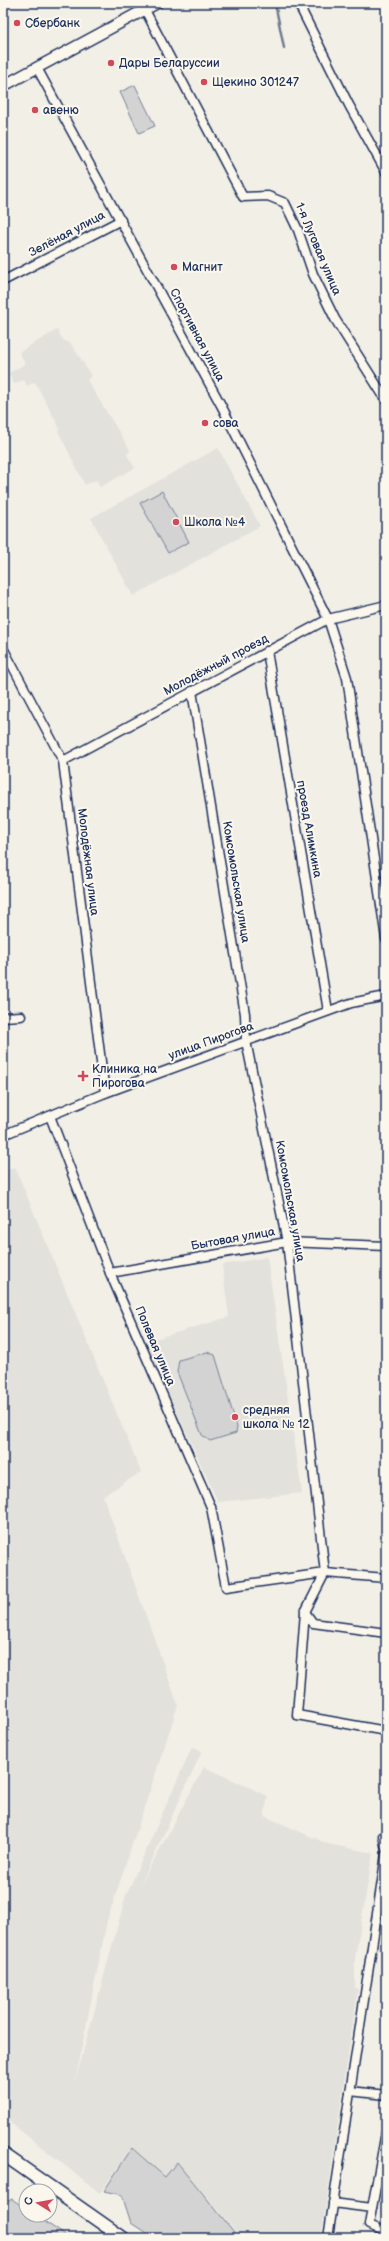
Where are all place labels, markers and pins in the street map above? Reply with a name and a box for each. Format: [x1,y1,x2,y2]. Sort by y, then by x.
place label: Сбербанк [25,16,81,31]
marker: Сбербанк [12,18,22,28]
place label: Дары Беларуссии [119,56,220,71]
marker: Дары Беларуссии [106,58,116,68]
place label: Щекино 301247 [212,75,299,90]
marker: Щекино 301247 [199,77,209,87]
place label: авеню [43,103,79,118]
marker: авеню [30,105,40,115]
place label: Магнит [182,260,223,275]
marker: Магнит [169,262,179,272]
place label: сова [213,416,239,431]
marker: сова [200,418,210,428]
place label: Школа №4 [184,515,246,530]
marker: Школа №4 [171,517,181,527]
place label: Клиника на Пирогова [92,1062,157,1091]
marker: Клиника на Пирогова [77,1070,89,1082]
place label: средняя школа № 12 [243,1403,310,1432]
marker: средняя школа № 12 [230,1412,240,1422]

